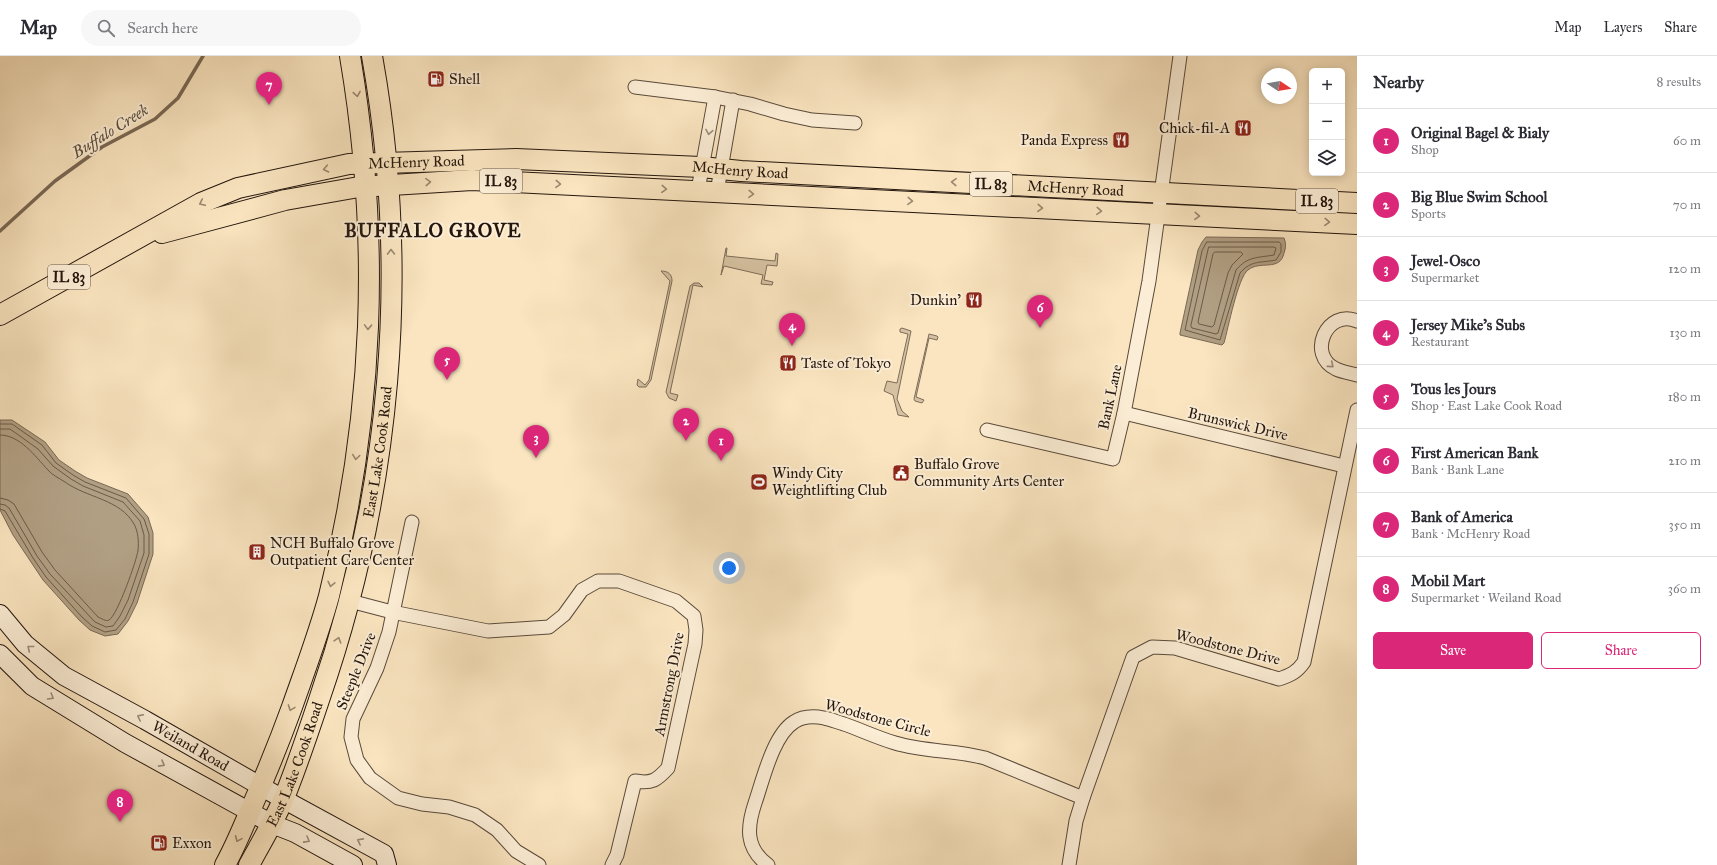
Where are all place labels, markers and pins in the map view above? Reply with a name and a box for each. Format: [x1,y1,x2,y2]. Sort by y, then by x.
fuel station icon: Shell [426,69,446,89]
place label: Shell [449,70,481,88]
pin: 7 [256,72,282,105]
restaurant icon: Chick-fil-A [1233,118,1253,138]
place label: Chick-fil-A [1159,119,1230,137]
restaurant icon: Panda Express [1111,130,1131,150]
place label: Panda Express [1021,131,1108,149]
restaurant icon: Dunkin' [964,290,984,310]
place label: Dunkin' [910,291,961,309]
pin: 6 [1027,295,1053,328]
pin: 4 [779,313,805,346]
pin: 5 [434,347,460,380]
restaurant icon: Taste of Tokyo [778,353,798,373]
place label: Taste of Tokyo [801,354,891,372]
pin: 2 [673,408,699,441]
pin: 3 [523,425,549,458]
pin: 1 [708,428,734,461]
place label: Buffalo Grove Community Arts Center [914,455,1065,490]
public building icon: Buffalo Grove Community Arts Center [891,463,911,483]
place label: Windy City Weightlifting Club [772,464,887,499]
sports icon: Windy City Weightlifting Club [749,472,769,492]
place label: NCH Buffalo Grove Outpatient Care Center [270,534,414,569]
building icon: NCH Buffalo Grove Outpatient Care Center [247,542,267,562]
pin: 8 [107,789,133,822]
fuel station icon: Exxon [149,833,169,853]
place label: Exxon [172,834,212,852]

